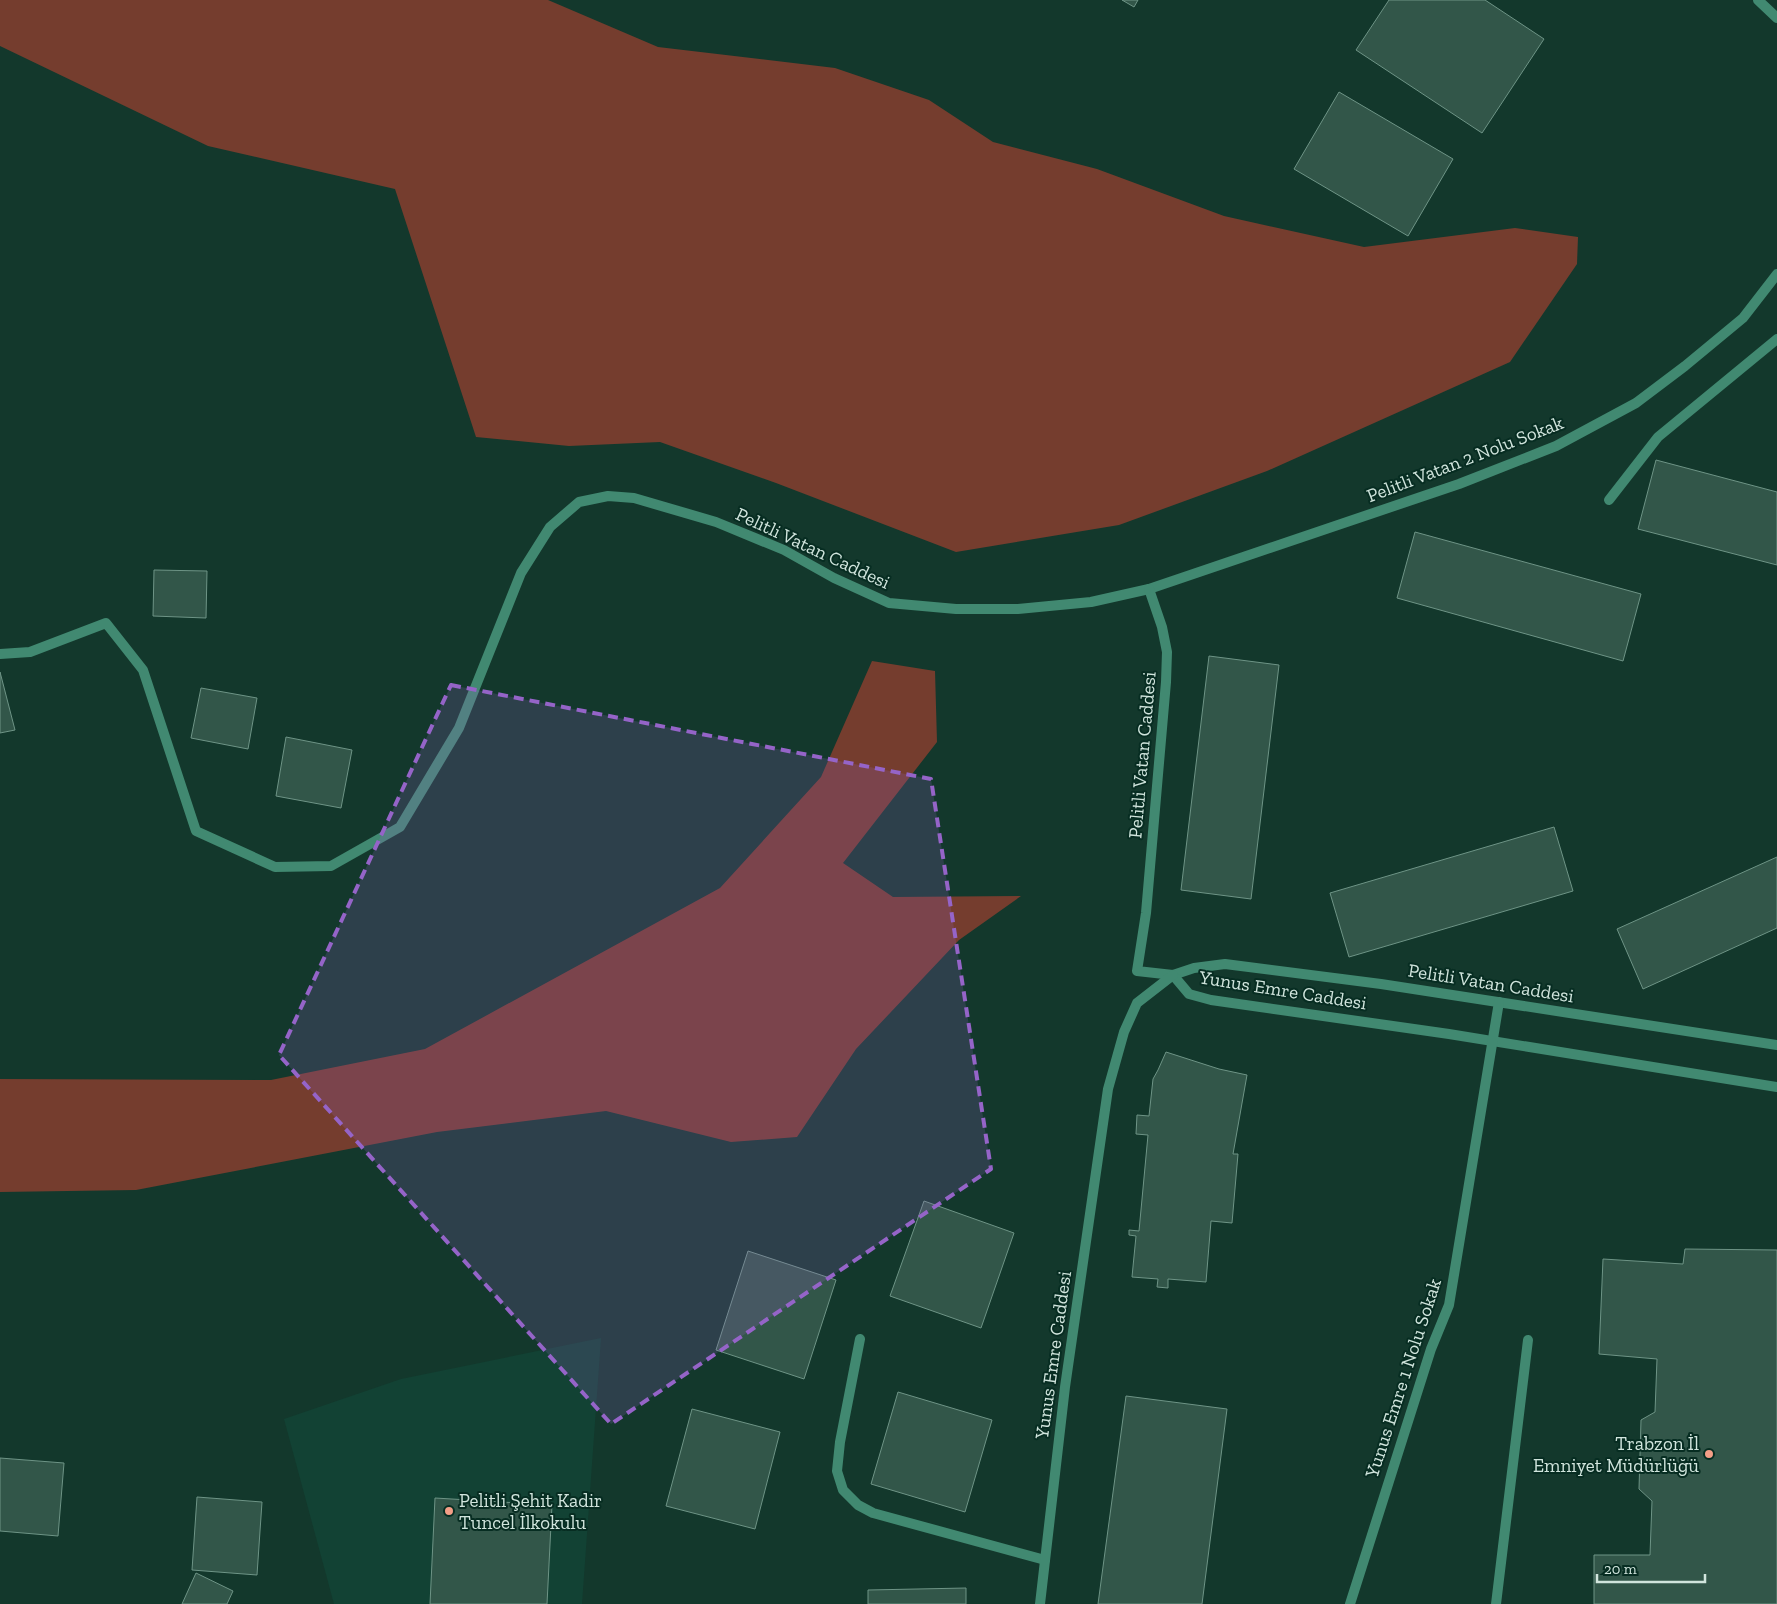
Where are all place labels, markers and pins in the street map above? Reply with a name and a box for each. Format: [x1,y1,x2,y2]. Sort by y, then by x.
place label: Trabzon İl Emniyet Müdürlüğü [1533,1432,1699,1477]
marker: Trabzon İl Emniyet Müdürlüğü [1703,1448,1715,1460]
place label: Pelitli Şehit Kadir Tuncel İlkokulu [459,1489,602,1534]
marker: Pelitli Şehit Kadir Tuncel İlkokulu [443,1505,455,1517]

